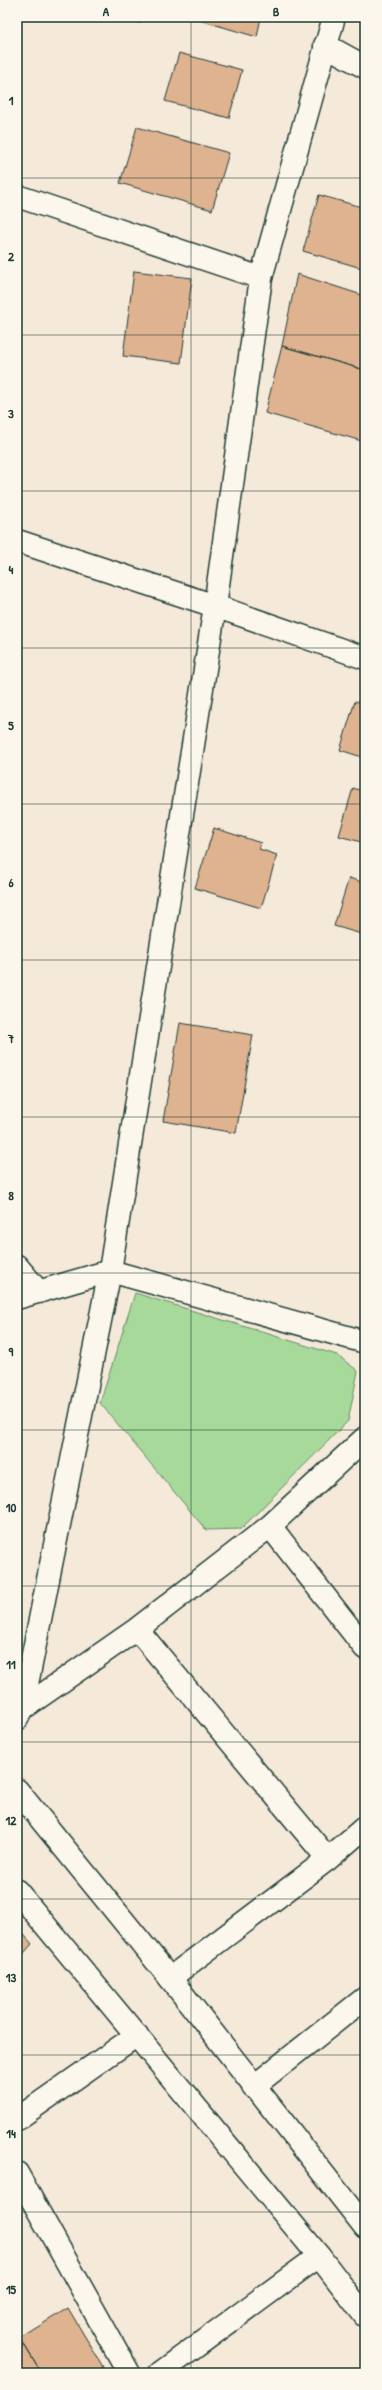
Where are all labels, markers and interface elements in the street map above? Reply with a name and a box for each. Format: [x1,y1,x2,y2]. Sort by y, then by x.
text: A [103,2,110,20]
text: B [273,2,280,20]
text: 1 [9,91,14,109]
text: 2 [8,247,15,265]
text: 3 [8,404,14,422]
text: 4 [9,560,14,578]
text: 5 [8,716,14,734]
text: 6 [8,873,14,891]
text: 7 [7,1029,15,1047]
text: 8 [8,1186,14,1204]
text: 9 [9,1342,14,1360]
text: 10 [6,1498,16,1516]
text: 11 [6,1655,16,1673]
text: 12 [6,1811,17,1829]
text: 13 [6,1968,16,1986]
text: 14 [6,2124,16,2142]
text: 15 [6,2280,17,2298]

